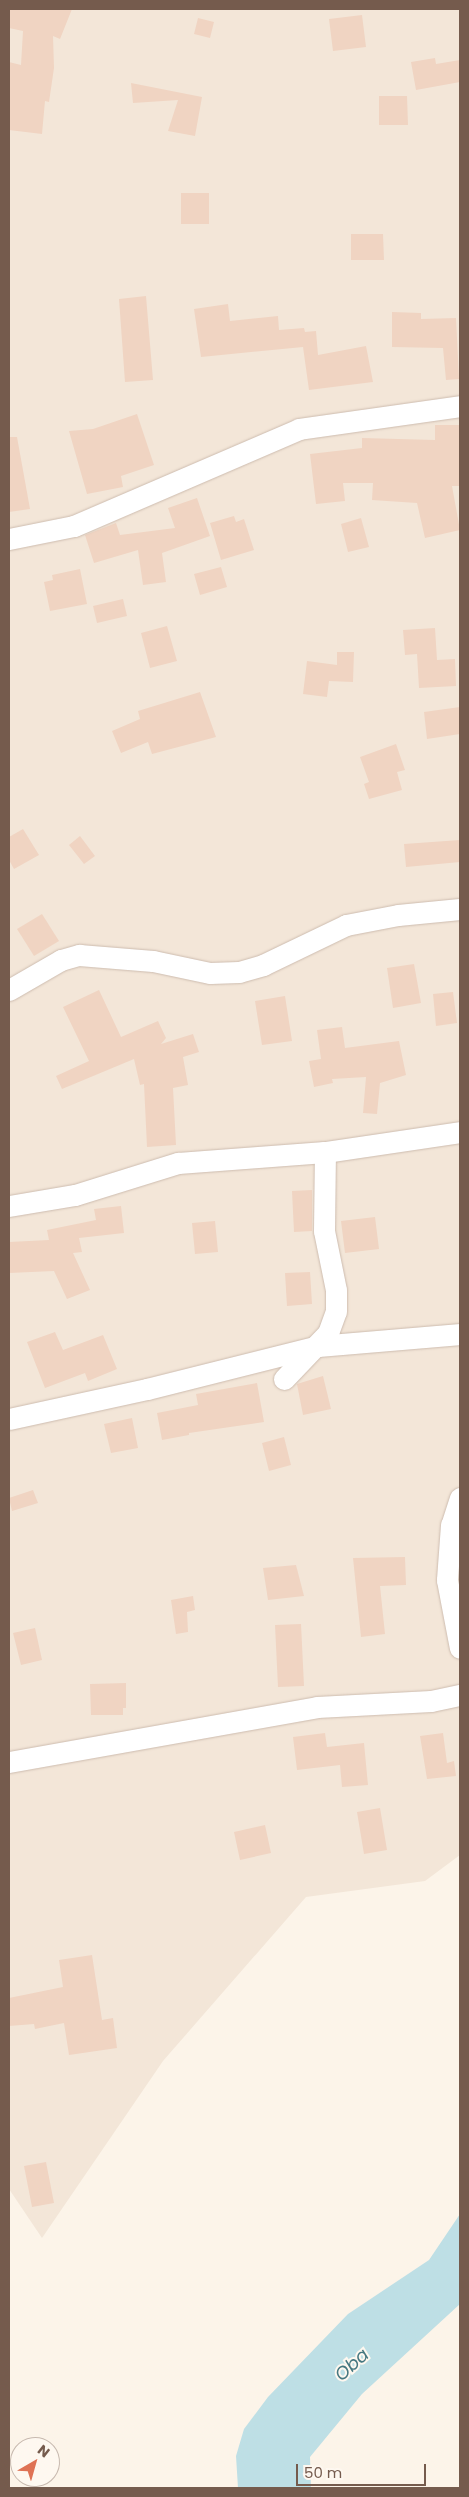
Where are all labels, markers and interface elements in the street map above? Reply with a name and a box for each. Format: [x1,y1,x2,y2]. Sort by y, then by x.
water label: Oba [330,2344,374,2386]
north arrow [10,2437,60,2487]
text: N [33,2440,54,2462]
scale bar [299,2454,429,2486]
text: 50 m [304,2462,342,2483]

